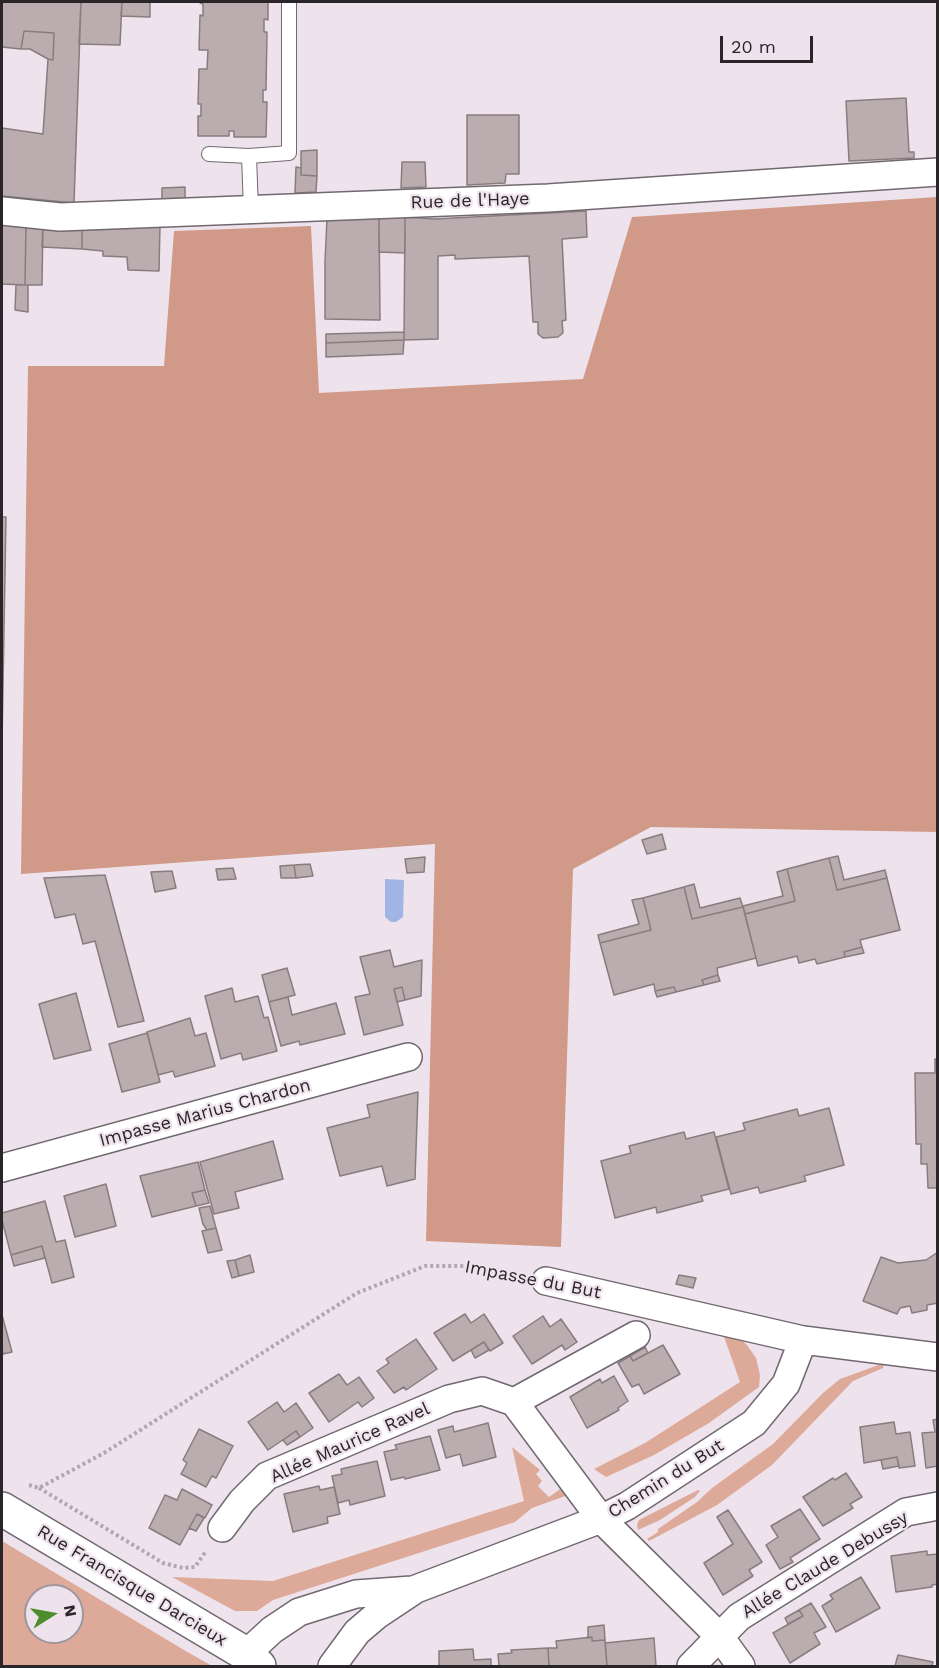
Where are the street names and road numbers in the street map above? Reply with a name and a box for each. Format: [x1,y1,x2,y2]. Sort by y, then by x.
street label: Rue de l'Haye [410,188,530,214]
street label: Impasse Marius Chardon [97,1074,313,1152]
street label: Impasse du But [463,1256,603,1304]
street label: Allée Maurice Ravel [267,1398,433,1488]
street label: Chemin du But [604,1435,728,1523]
street label: Allée Claude Debussy [738,1507,912,1623]
street label: Rue Francisque Darcieux [33,1521,231,1651]

